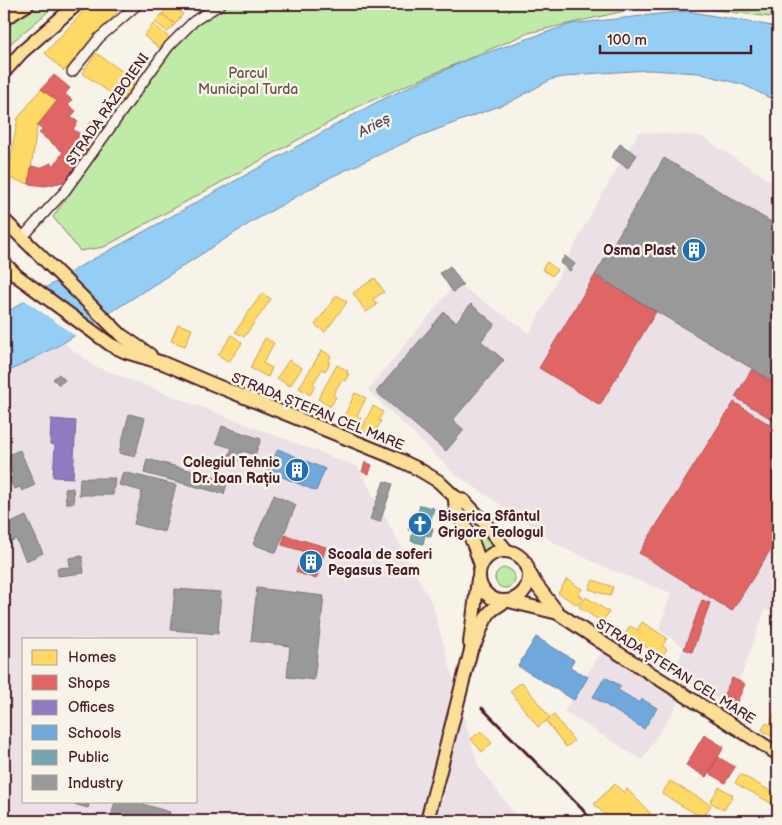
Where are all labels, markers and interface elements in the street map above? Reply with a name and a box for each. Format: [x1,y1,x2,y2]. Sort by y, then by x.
scale bar [600,22,751,54]
text: 100 m [607,31,647,50]
street label: STRADA RĂZBOIENI [61,49,153,169]
park label: Parcul Municipal Turda [198,65,298,98]
water label: Arieș [354,109,394,142]
building icon: Osma Plast [681,237,707,263]
place label: Osma Plast [603,242,676,259]
street label: STRADA ȘTEFAN CEL MARE [229,369,407,454]
place label: Colegiul Tehnic Dr. Ioan Rațiu [183,454,280,487]
building icon: Colegiul Tehnic Dr. Ioan Rațiu [284,457,310,483]
place label: Biserica Sfântul Grigore Teologul [438,508,544,541]
church icon: Biserica Sfântul Grigore Teologul [407,511,433,537]
place label: Scoala de soferi Pegasus Team [328,546,432,579]
building icon: Scoala de soferi Pegasus Team [298,549,324,575]
street label: STRADA ȘTEFAN CEL MARE [593,615,759,728]
legend [22,638,198,802]
text: Homes [68,648,117,667]
text: Shops [68,674,111,693]
text: Offices [68,698,115,717]
text: Schools [68,724,122,743]
text: Public [68,748,109,767]
text: Industry [68,774,123,793]

